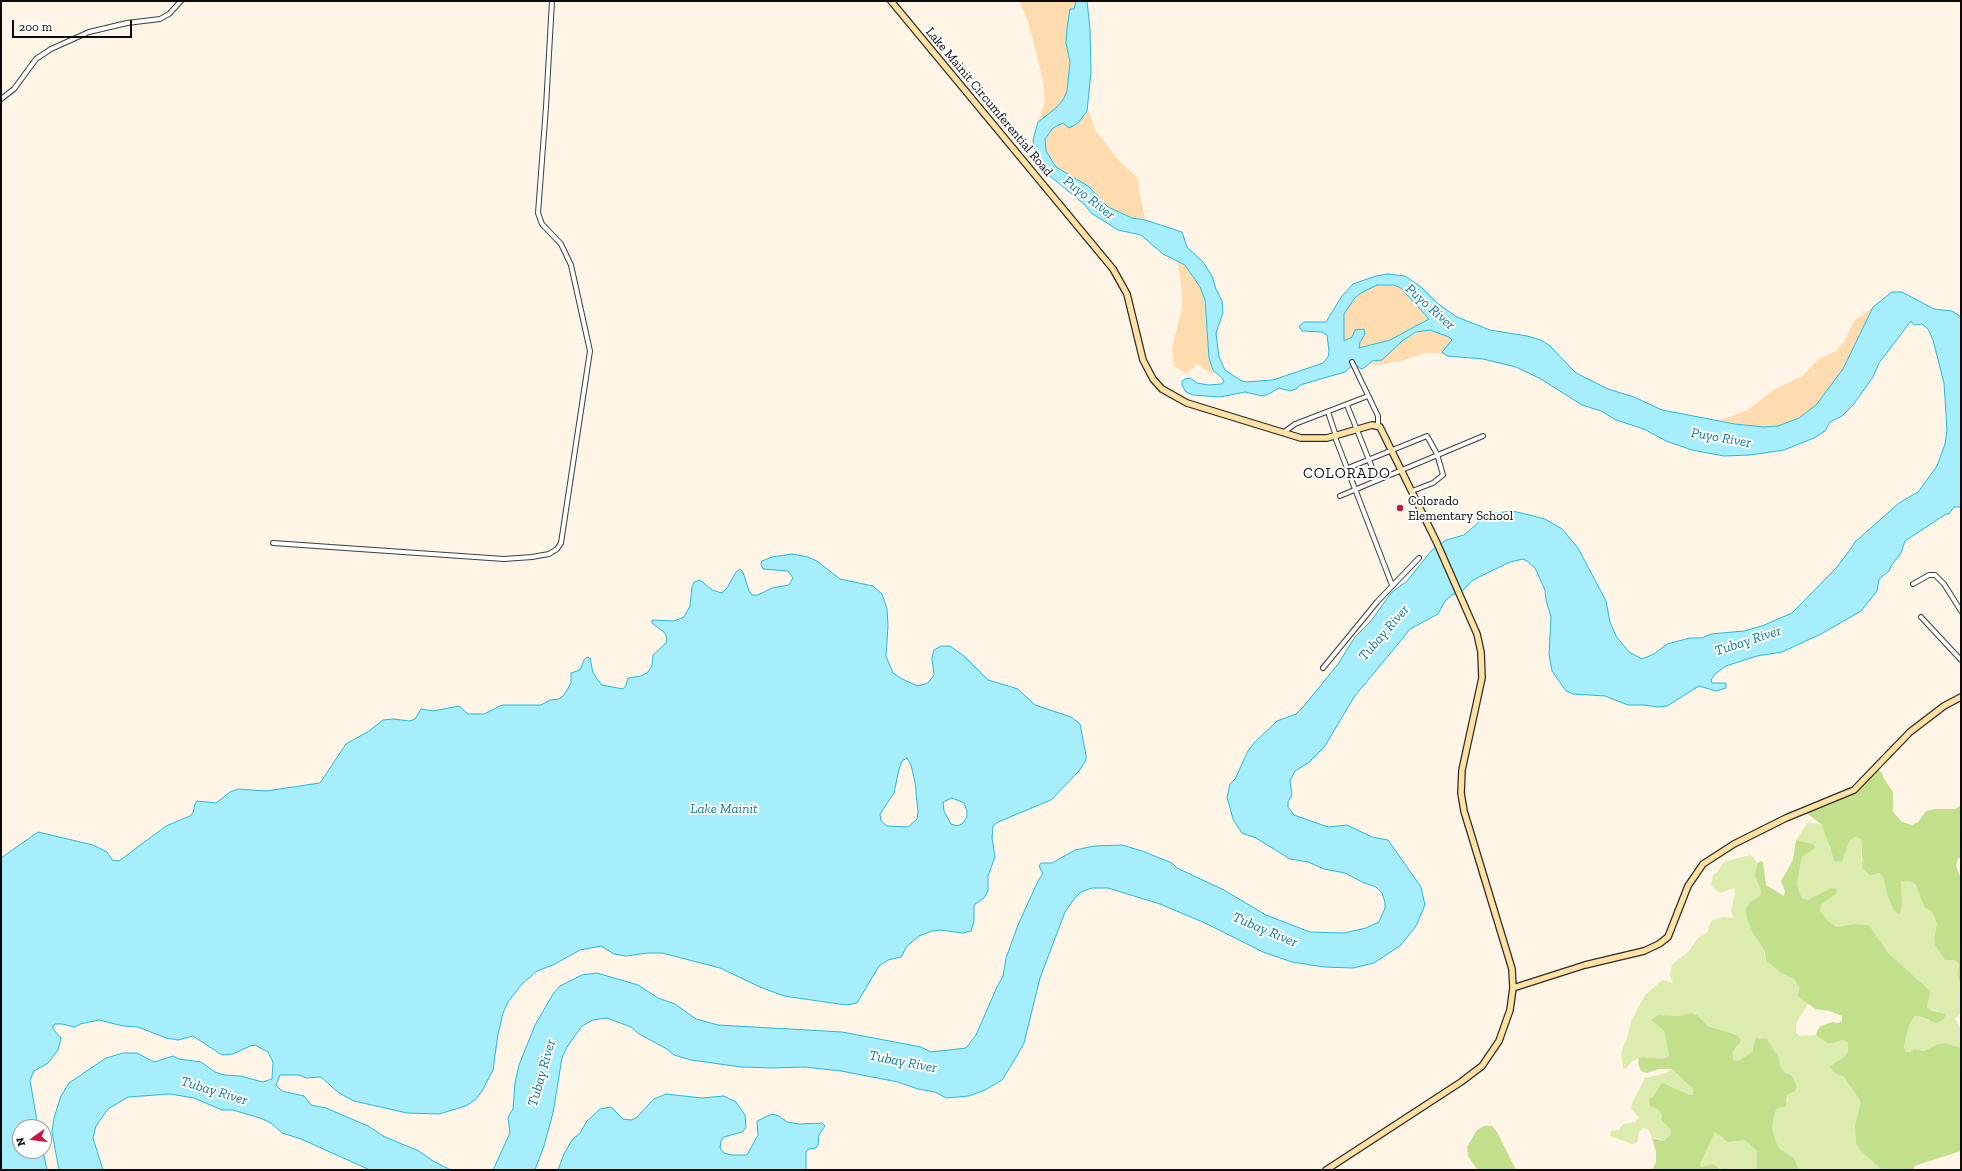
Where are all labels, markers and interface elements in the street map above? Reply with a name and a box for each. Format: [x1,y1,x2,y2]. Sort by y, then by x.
scale bar [14,12,134,38]
text: 200 m [19,20,52,34]
street label: Lake Mainit Circumferential Road [922,24,1056,180]
water label: Puyo River [1060,173,1118,223]
water label: Puyo River [1402,280,1458,334]
water label: Puyo River [1690,424,1752,452]
district label: COLORADO [1303,465,1391,483]
place label: Colorado Elementary School [1408,493,1513,524]
marker: Colorado Elementary School [1395,503,1405,513]
water label: Tubay River [1355,602,1413,664]
water label: Tubay River [1713,622,1783,660]
water label: Lake Mainit [690,801,758,817]
water label: Tubay River [1230,909,1300,951]
water label: Tubay River [524,1038,560,1108]
water label: Tubay River [868,1047,938,1077]
water label: Tubay River [179,1073,249,1109]
north arrow [12,1119,52,1159]
text: N [14,1136,28,1147]

